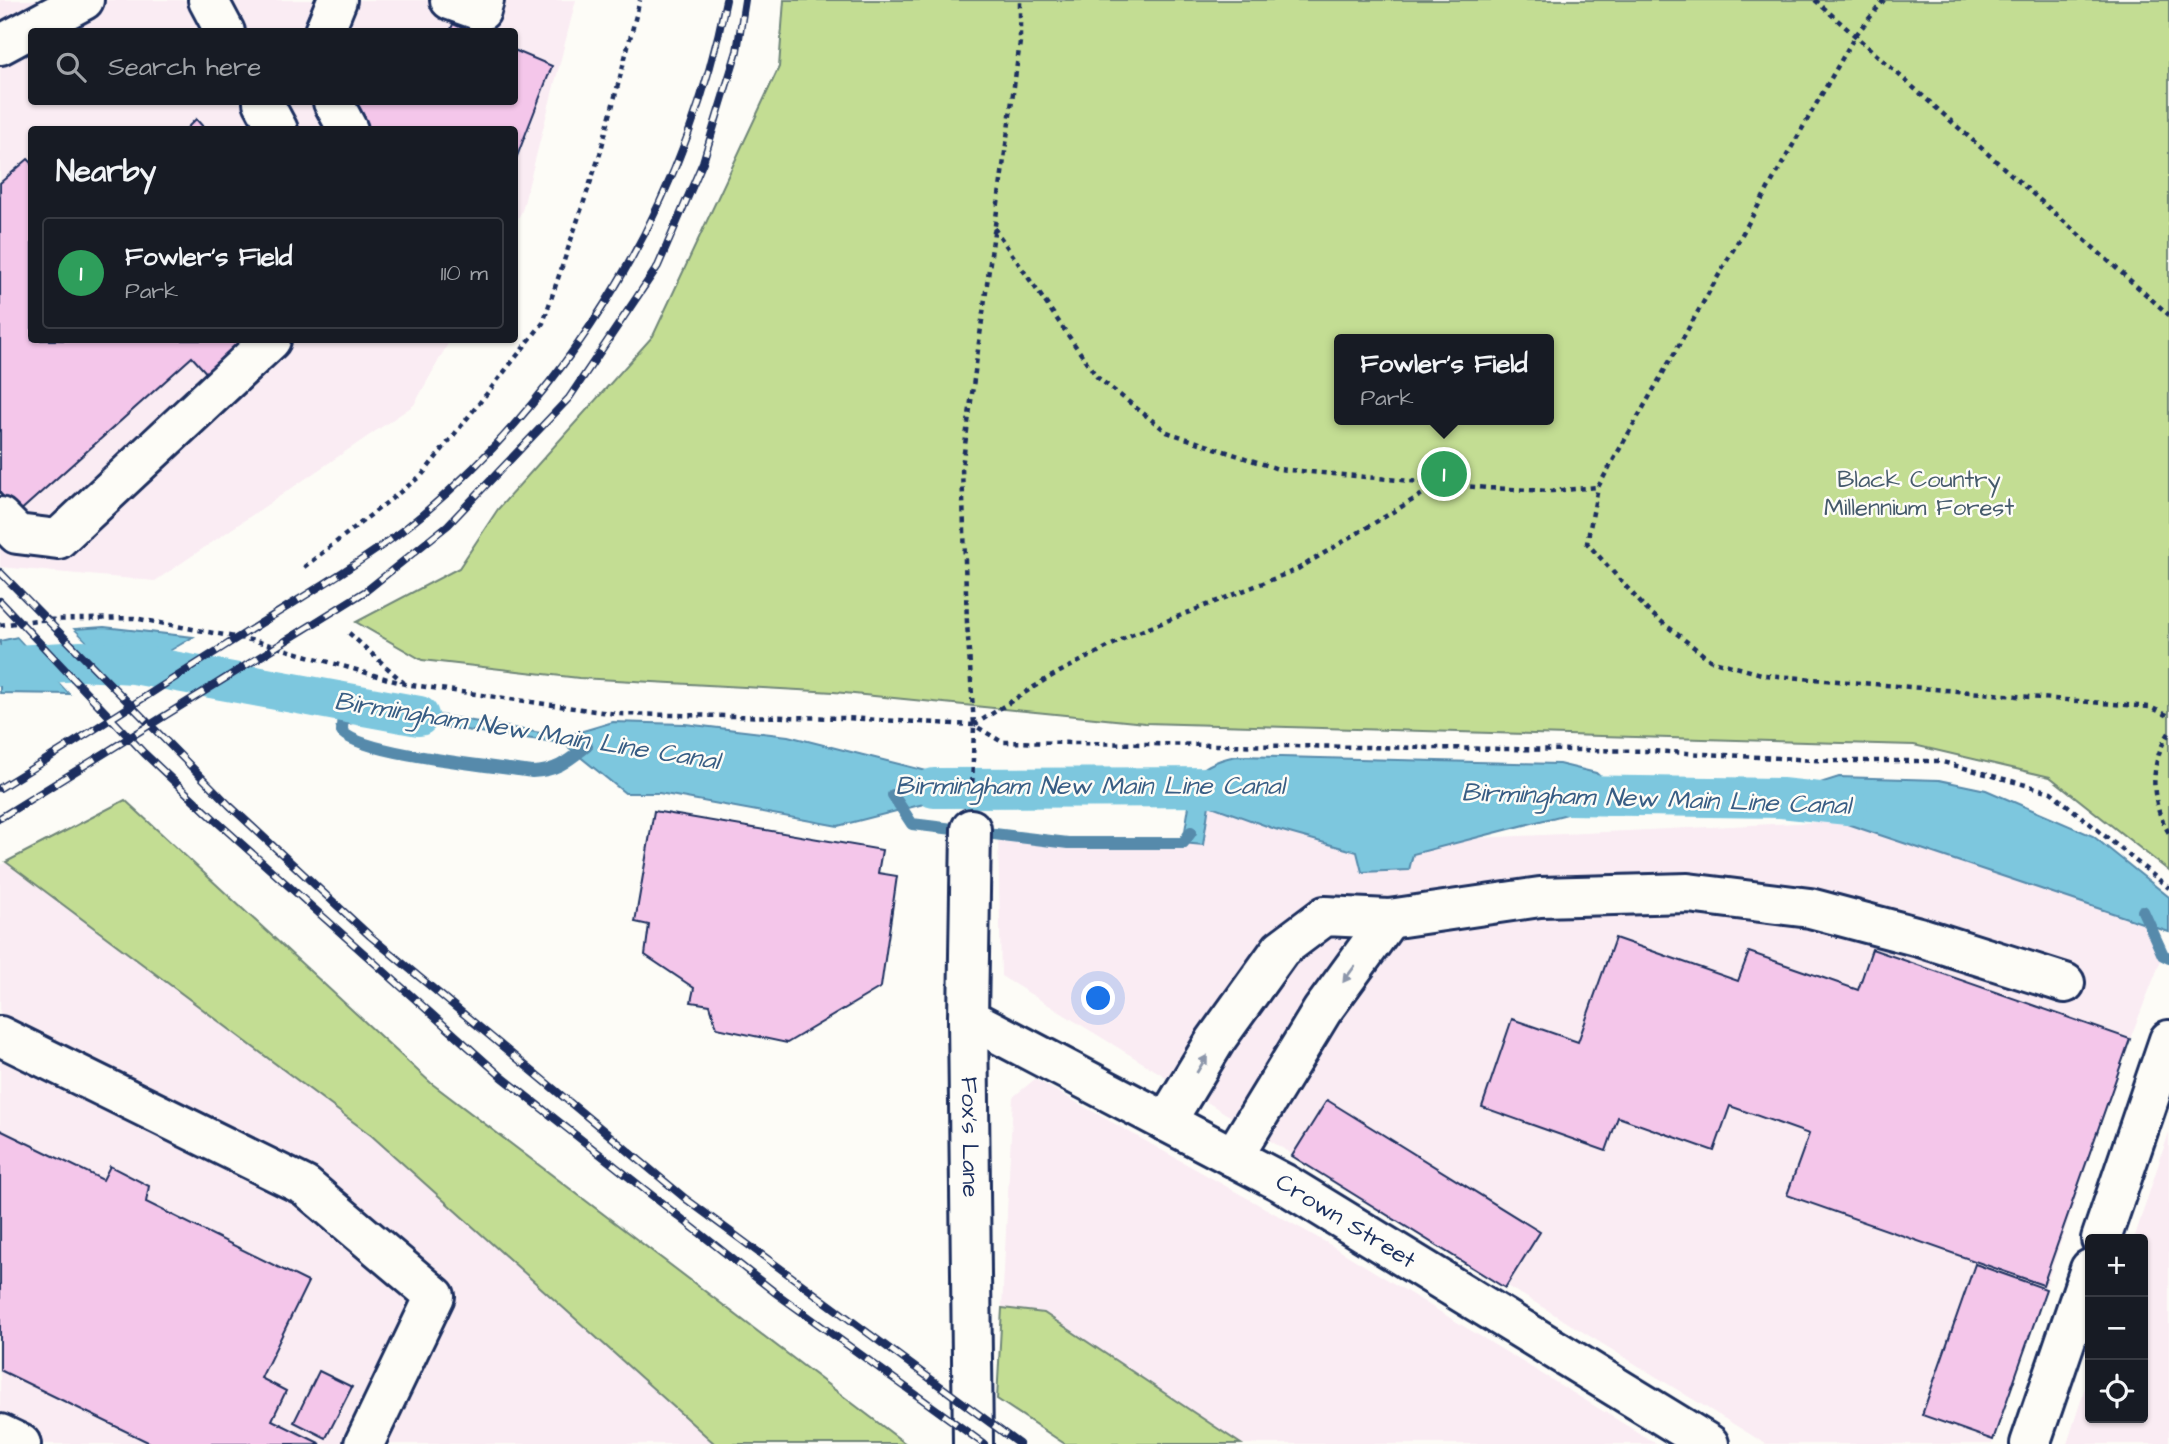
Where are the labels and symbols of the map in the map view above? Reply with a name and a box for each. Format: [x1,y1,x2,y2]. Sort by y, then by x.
pin: 1 [1421,448,1467,500]
park label: Black Country Millennium Forest [1824,463,2014,525]
water label: Birmingham New Main Line Canal [332,683,725,781]
water label: Birmingham New Main Line Canal [895,768,1288,805]
water label: Birmingham New Main Line Canal [1461,774,1854,825]
one-way arrow [1342,965,1356,983]
your location [1081,981,1115,1015]
one-way arrow [1195,1054,1208,1073]
street label: Fox's Lane [952,1076,987,1198]
street label: Crown Street [1269,1165,1422,1277]

